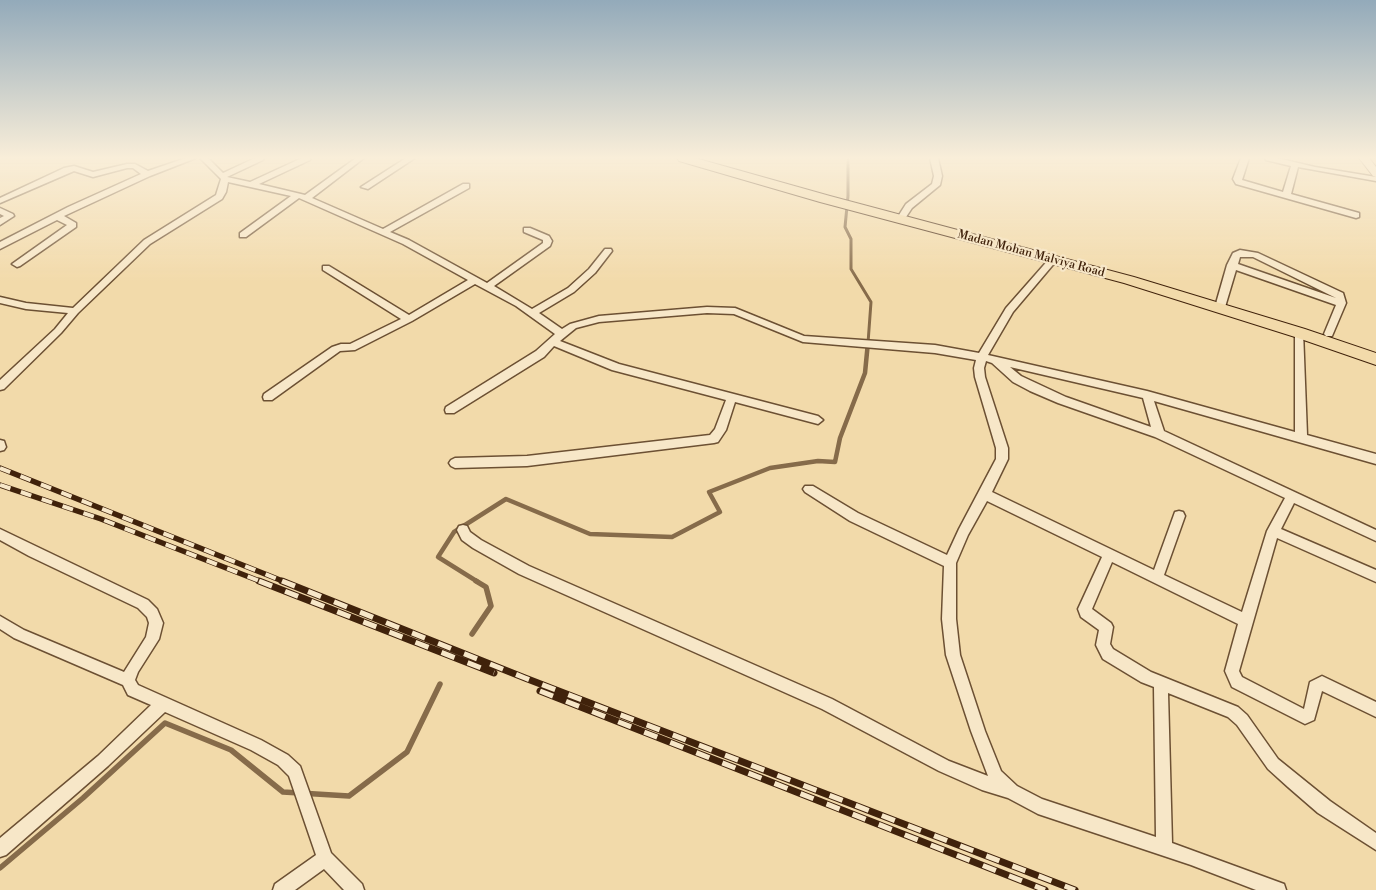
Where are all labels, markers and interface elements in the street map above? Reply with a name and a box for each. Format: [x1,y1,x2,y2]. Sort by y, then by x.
street label: Madan Mohan Malviya Road [956,227,1106,281]

